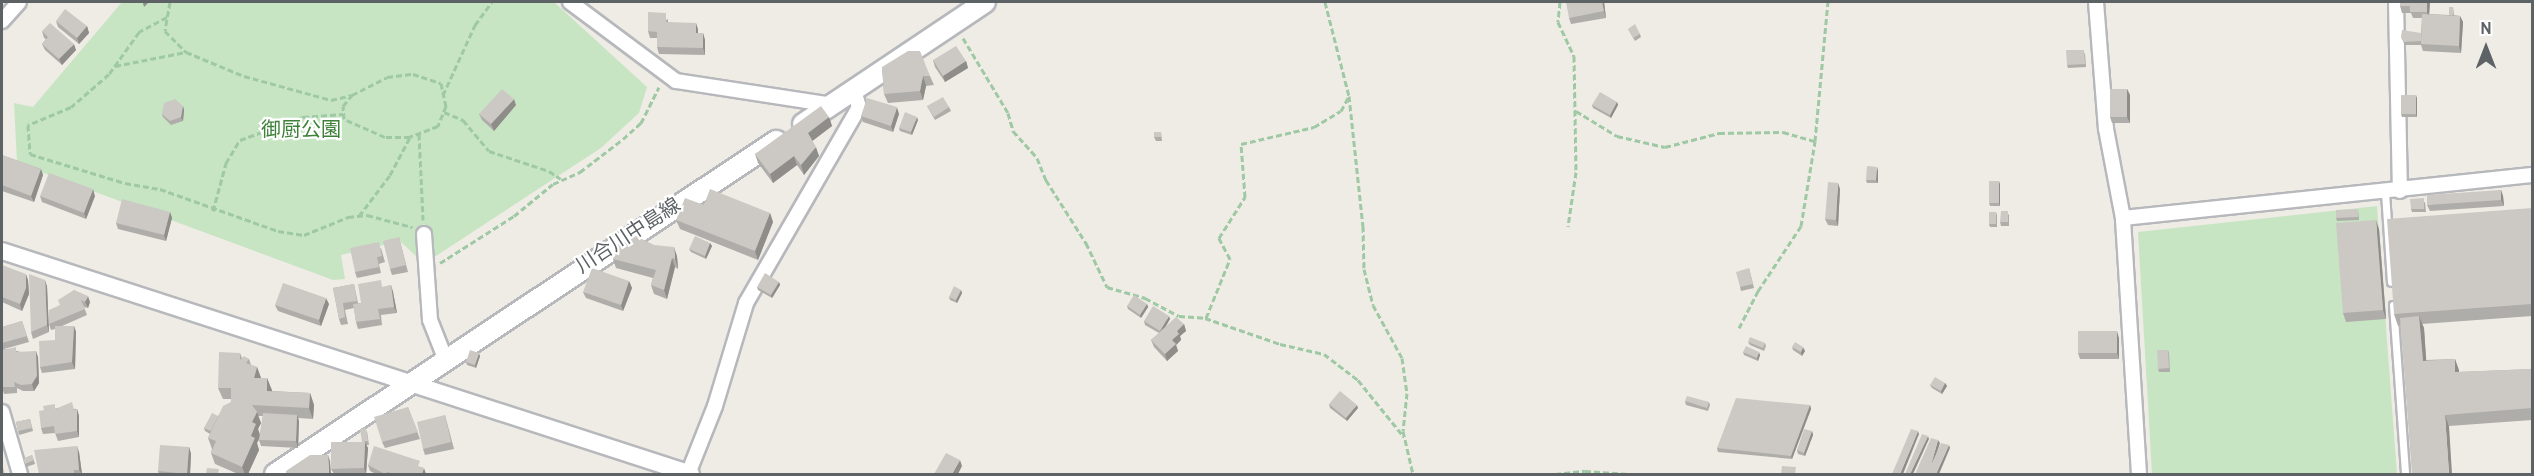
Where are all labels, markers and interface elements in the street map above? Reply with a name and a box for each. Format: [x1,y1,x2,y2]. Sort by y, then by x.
north arrow [2456,18,2516,78]
text: N [2480,20,2492,40]
park label: 御厨公園 [261,119,341,143]
street label: 川合川中島線 [572,194,686,280]

